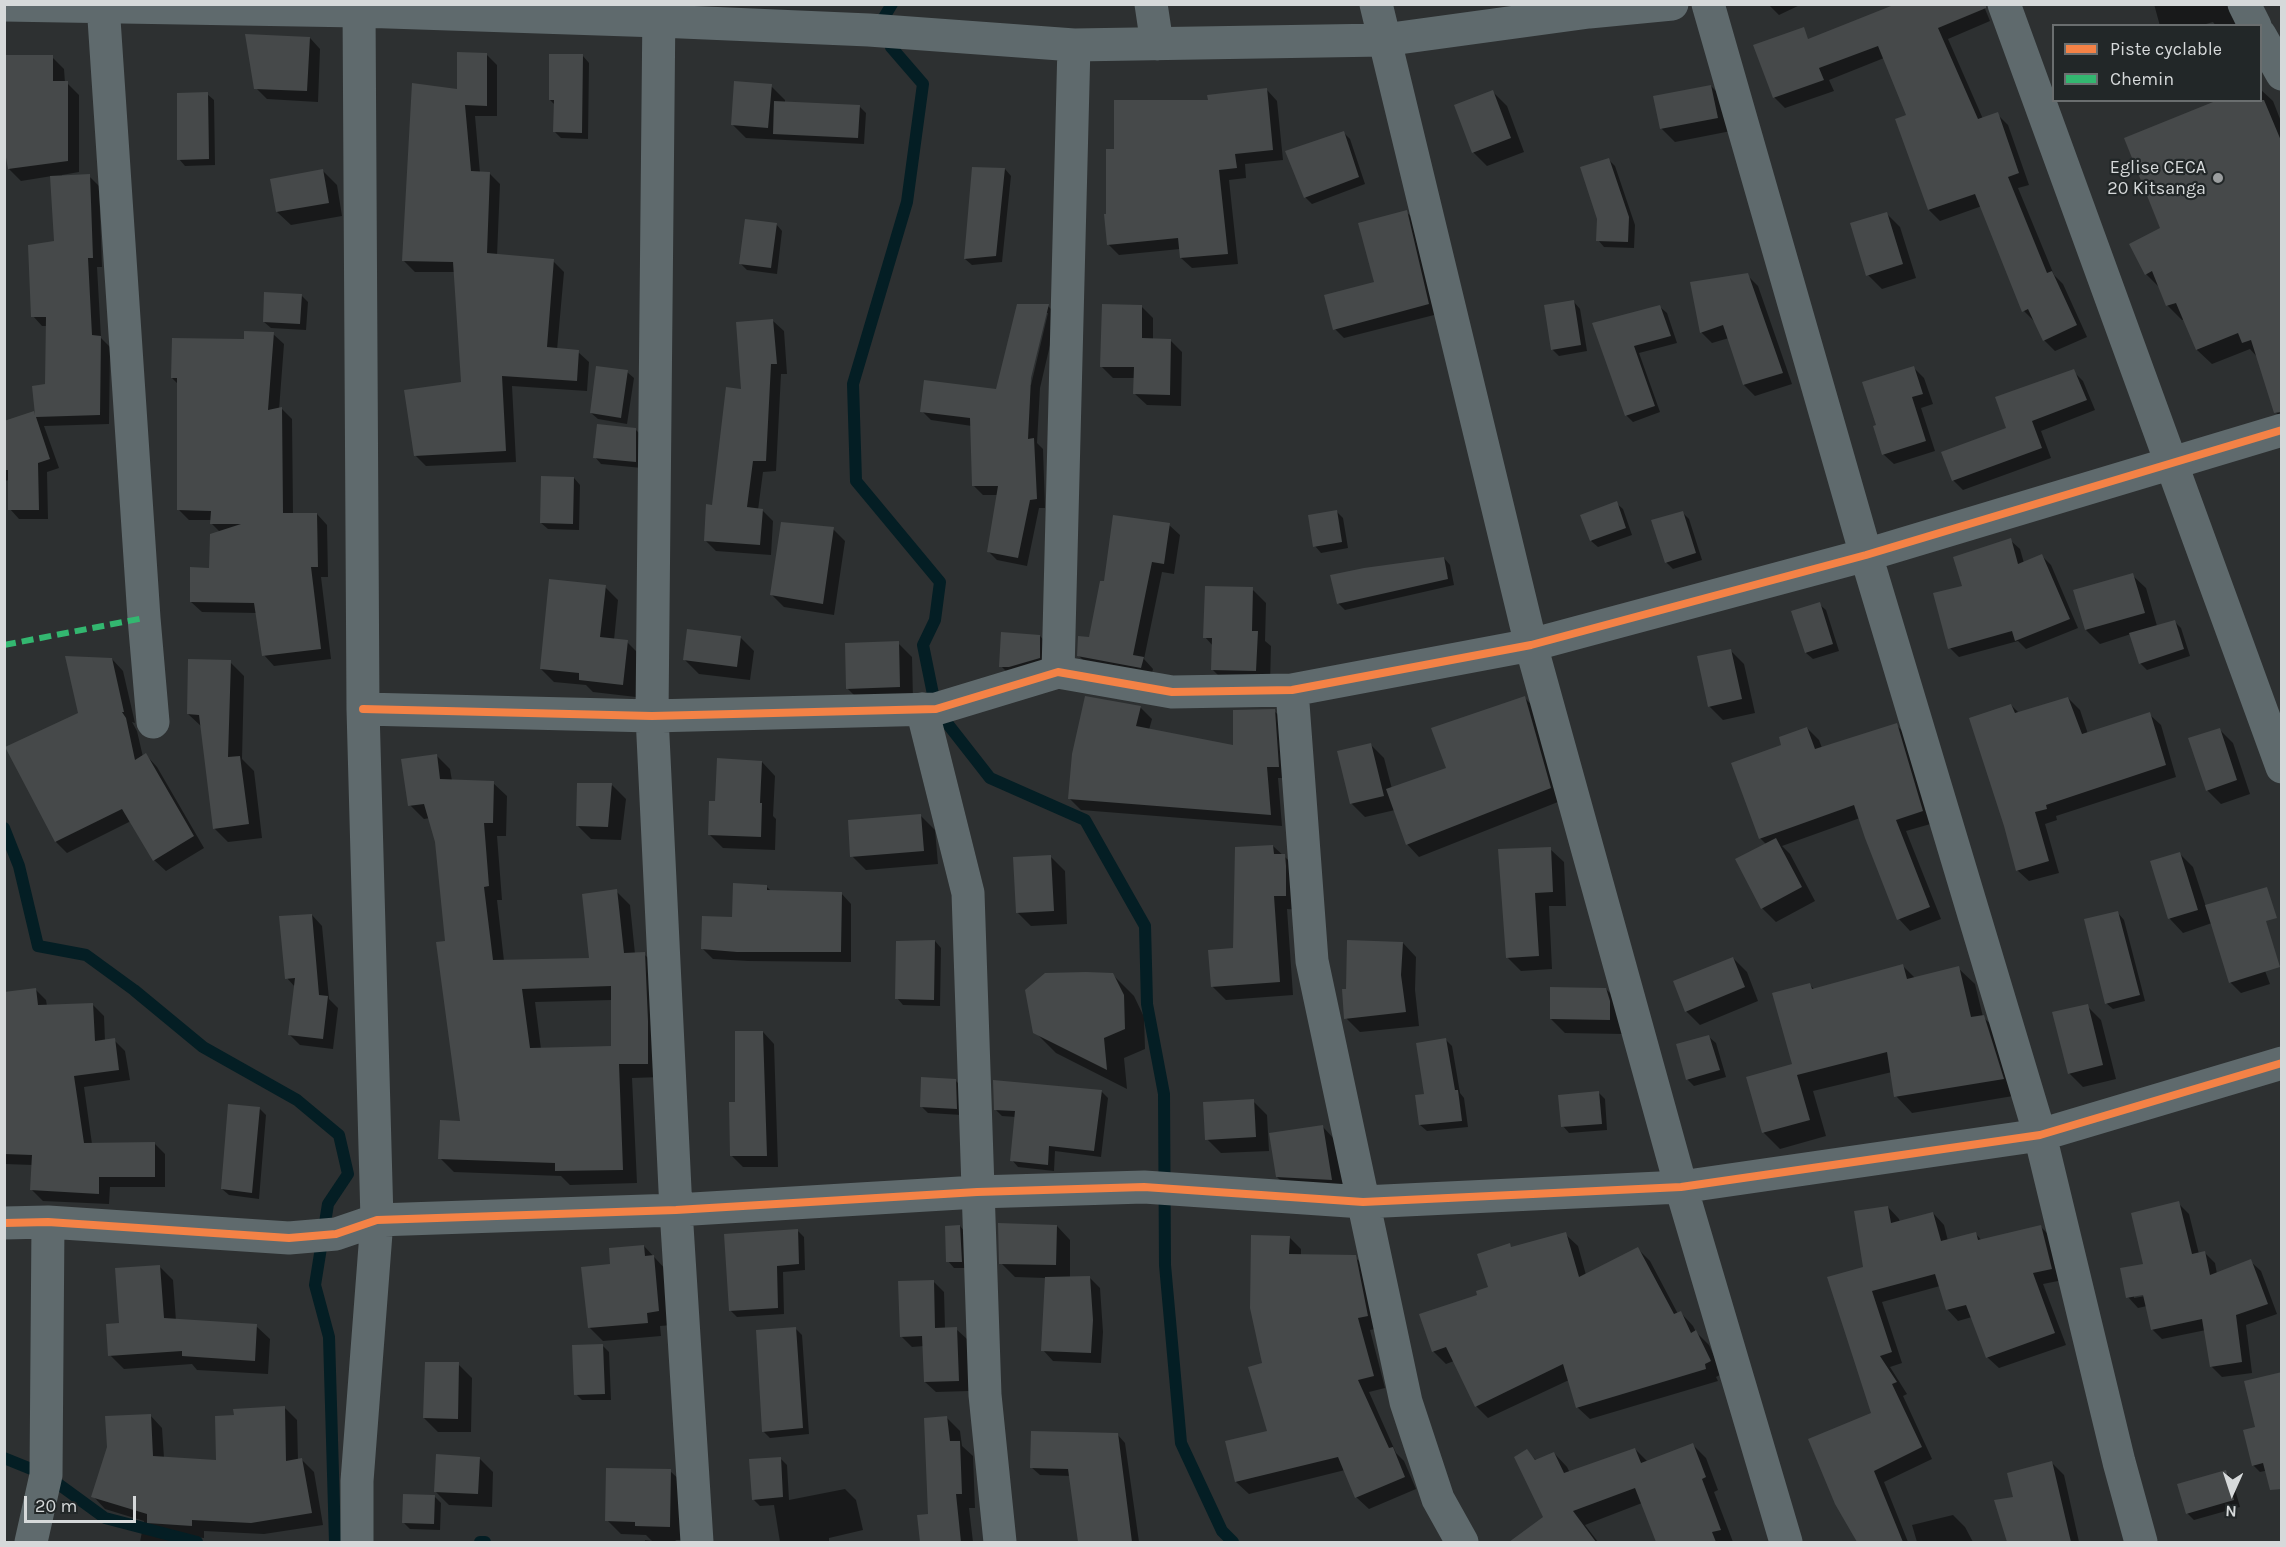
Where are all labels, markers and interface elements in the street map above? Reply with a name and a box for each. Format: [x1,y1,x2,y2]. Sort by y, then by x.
legend [2052,24,2262,102]
text: Piste cyclable [2110,38,2222,60]
text: Chemin [2110,68,2174,90]
place label: Eglise CECA 20 Kitsanga [2107,157,2206,200]
marker: Eglise CECA 20 Kitsanga [2211,171,2225,185]
north arrow [2202,1463,2262,1523]
scale bar [27,1484,140,1522]
text: 20 m [35,1495,77,1517]
text: N [2225,1502,2237,1521]

